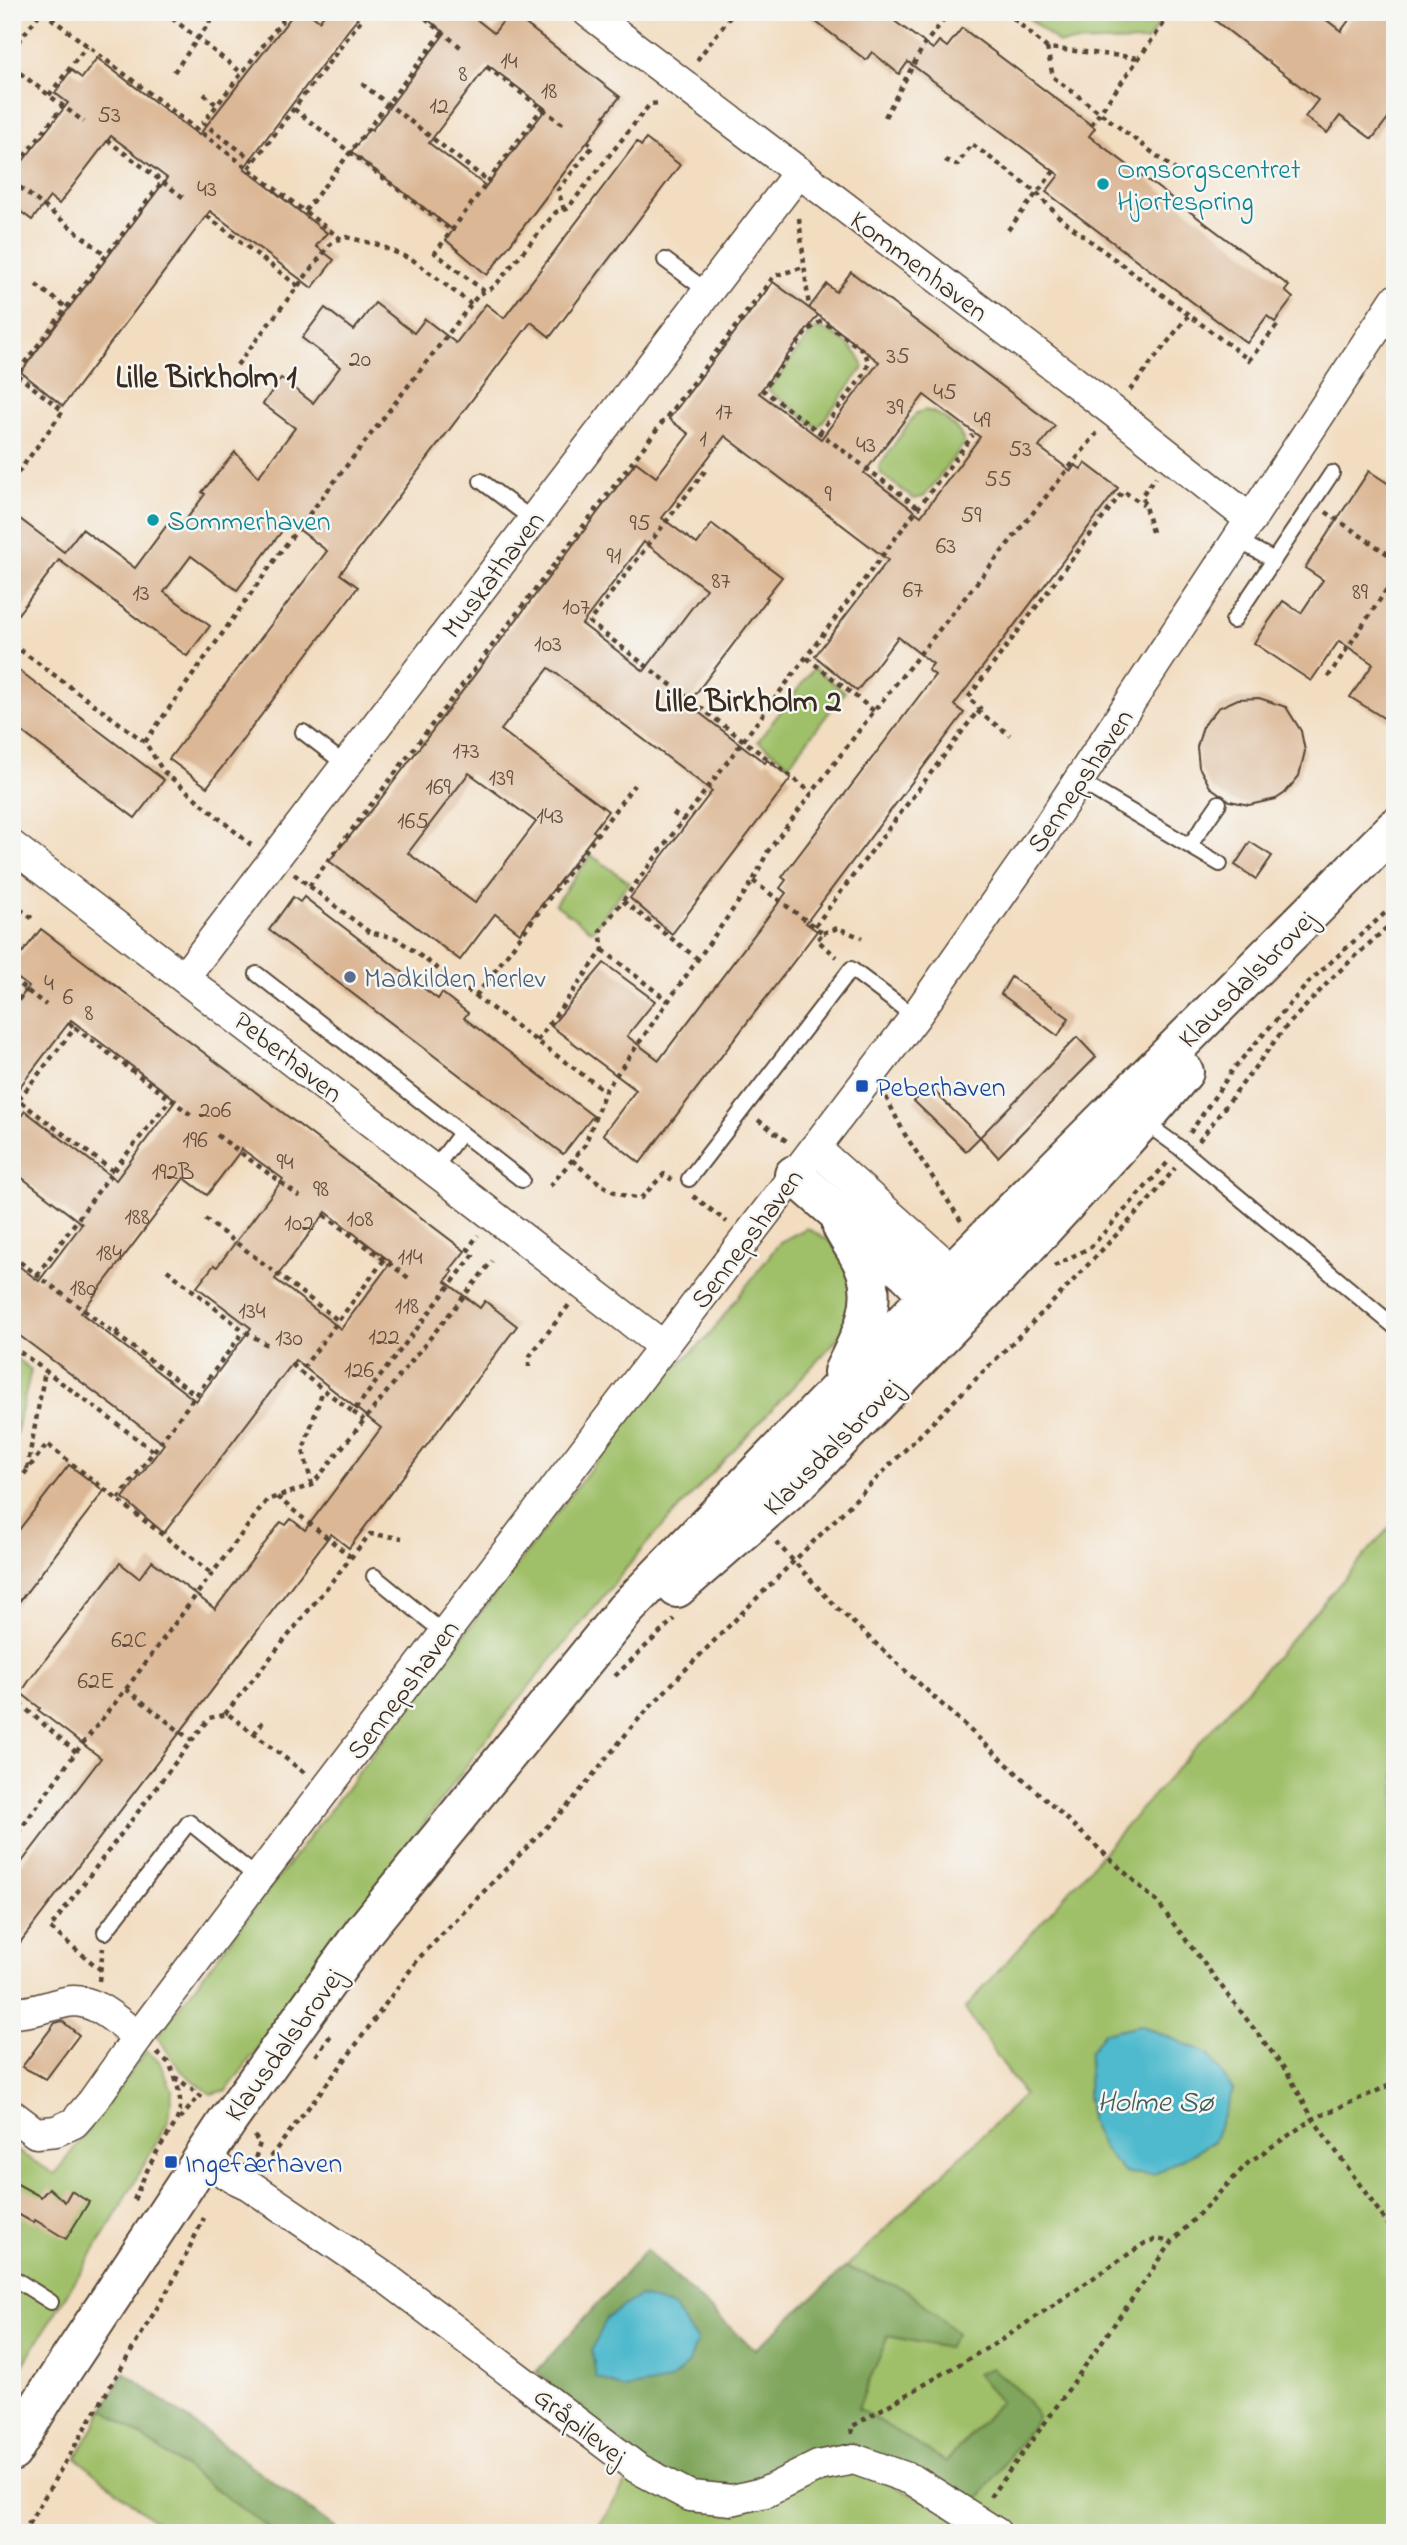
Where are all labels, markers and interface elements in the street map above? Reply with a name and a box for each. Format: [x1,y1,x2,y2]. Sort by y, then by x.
house number: 14 [500,45,518,80]
house number: 8 [459,58,468,93]
house number: 18 [541,75,557,110]
house number: 12 [429,90,449,125]
house number: 53 [97,99,121,134]
place label: Omsorgscentret Hjortespring [1117,151,1300,224]
house number: 43 [197,173,217,208]
marker: Omsorgscentret Hjortespring [1095,176,1111,192]
street label: Kommenhaven [840,202,996,334]
house number: 35 [886,340,910,375]
house number: 20 [349,343,371,378]
district label: Lille Birkholm 1 [115,356,297,403]
house number: 45 [933,376,957,411]
house number: 39 [886,391,904,426]
house number: 17 [715,396,733,431]
house number: 49 [973,404,991,439]
house number: 1 [699,423,707,458]
house number: 43 [856,429,876,464]
house number: 53 [1008,433,1032,468]
house number: 55 [984,463,1012,498]
house number: 9 [824,478,832,513]
house number: 59 [961,499,982,534]
place label: Sommerhaven [167,503,331,544]
street label: Muskathaven [433,504,556,648]
house number: 95 [630,507,651,542]
marker: Sommerhaven [145,512,161,528]
house number: 63 [936,530,956,565]
house number: 91 [607,540,622,575]
house number: 87 [712,565,731,600]
house number: 67 [903,574,923,609]
house number: 89 [1352,576,1369,611]
house number: 13 [132,577,150,612]
house number: 107 [562,591,590,626]
house number: 103 [534,628,562,663]
district label: Lille Birkholm 2 [655,680,842,727]
street label: Sennepshaven [1018,701,1145,862]
house number: 173 [452,735,480,770]
house number: 139 [489,762,514,797]
house number: 169 [425,771,451,806]
house number: 143 [536,800,564,835]
house number: 165 [397,805,429,840]
street label: Klausdalsbrovej [1170,901,1328,1059]
place label: Madkilden herlev [364,960,546,1001]
house number: 4 [44,967,54,1002]
marker: Madkilden herlev [342,969,358,985]
house number: 6 [63,981,74,1016]
house number: 8 [85,997,94,1032]
street label: Peberhaven [223,1003,350,1115]
place label: Peberhaven [876,1069,1006,1110]
marker: Peberhaven [854,1078,870,1094]
house number: 206 [199,1094,232,1129]
house number: 196 [182,1124,208,1159]
house number: 94 [276,1146,294,1181]
house number: 192B [152,1156,194,1191]
street label: Sennepshaven [682,1161,815,1319]
house number: 98 [313,1173,329,1208]
house number: 188 [124,1201,150,1236]
house number: 108 [347,1203,374,1238]
house number: 102 [284,1207,314,1242]
house number: 184 [96,1237,122,1272]
house number: 114 [397,1241,423,1276]
house number: 180 [70,1272,97,1307]
house number: 118 [395,1290,419,1325]
house number: 134 [238,1295,266,1330]
house number: 122 [368,1321,400,1356]
house number: 130 [275,1322,303,1357]
house number: 126 [344,1354,374,1389]
street label: Klausdalsbrovej [755,1369,913,1527]
street label: Sennepshaven [338,1612,471,1770]
house number: 62C [111,1624,147,1659]
house number: 62E [77,1665,115,1700]
street label: Klausdalsbrovej [216,1960,356,2131]
water label: Holme Sø [1097,2082,1216,2126]
place label: Ingefærhaven [185,2145,342,2186]
marker: Ingefærhaven [163,2154,179,2170]
street label: Gråpilevej [523,2378,635,2478]

